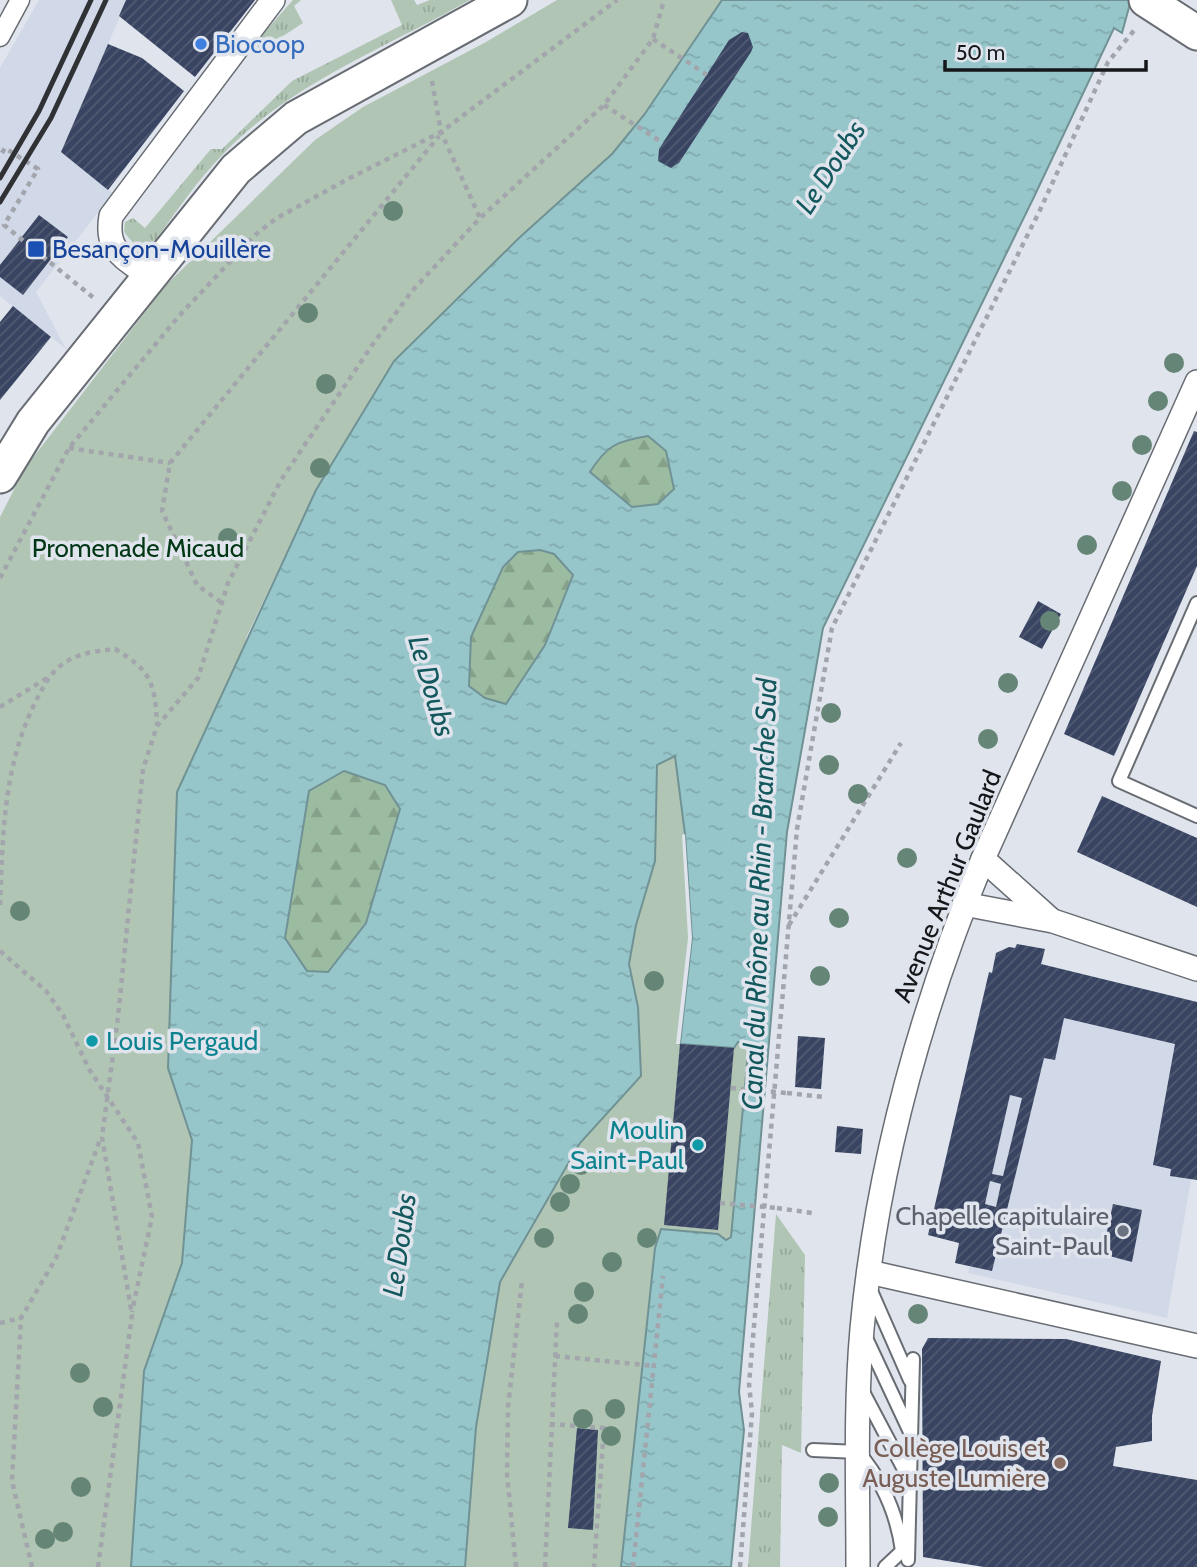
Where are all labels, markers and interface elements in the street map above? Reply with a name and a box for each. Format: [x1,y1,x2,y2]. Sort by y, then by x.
place label: Biocoop [215,28,305,60]
scale bar [945,28,1146,72]
marker: Biocoop [193,36,209,52]
text: 50 m [956,40,1005,65]
water label: Le Doubs [788,114,873,220]
place label: Besançon-Mouillère [52,233,271,265]
marker: Besançon-Mouillère [26,239,46,259]
park label: Promenade Micaud [32,532,244,564]
water label: Le Doubs [401,631,463,741]
water label: Canal du Rhône au Rhin - Branche Sud [734,676,784,1111]
street label: Avenue Arthur Gaulard [886,765,1008,1007]
place label: Louis Pergaud [106,1025,258,1057]
marker: Louis Pergaud [84,1033,100,1049]
place label: Moulin Saint-Paul [570,1114,684,1176]
marker: Moulin Saint-Paul [690,1137,706,1153]
water label: Le Doubs [375,1191,423,1299]
place label: Chapelle capitulaire Saint-Paul [895,1200,1109,1262]
marker: Chapelle capitulaire Saint-Paul [1115,1223,1131,1239]
place label: Collège Louis et Auguste Lumière [862,1432,1046,1494]
marker: Collège Louis et Auguste Lumière [1052,1455,1068,1471]

